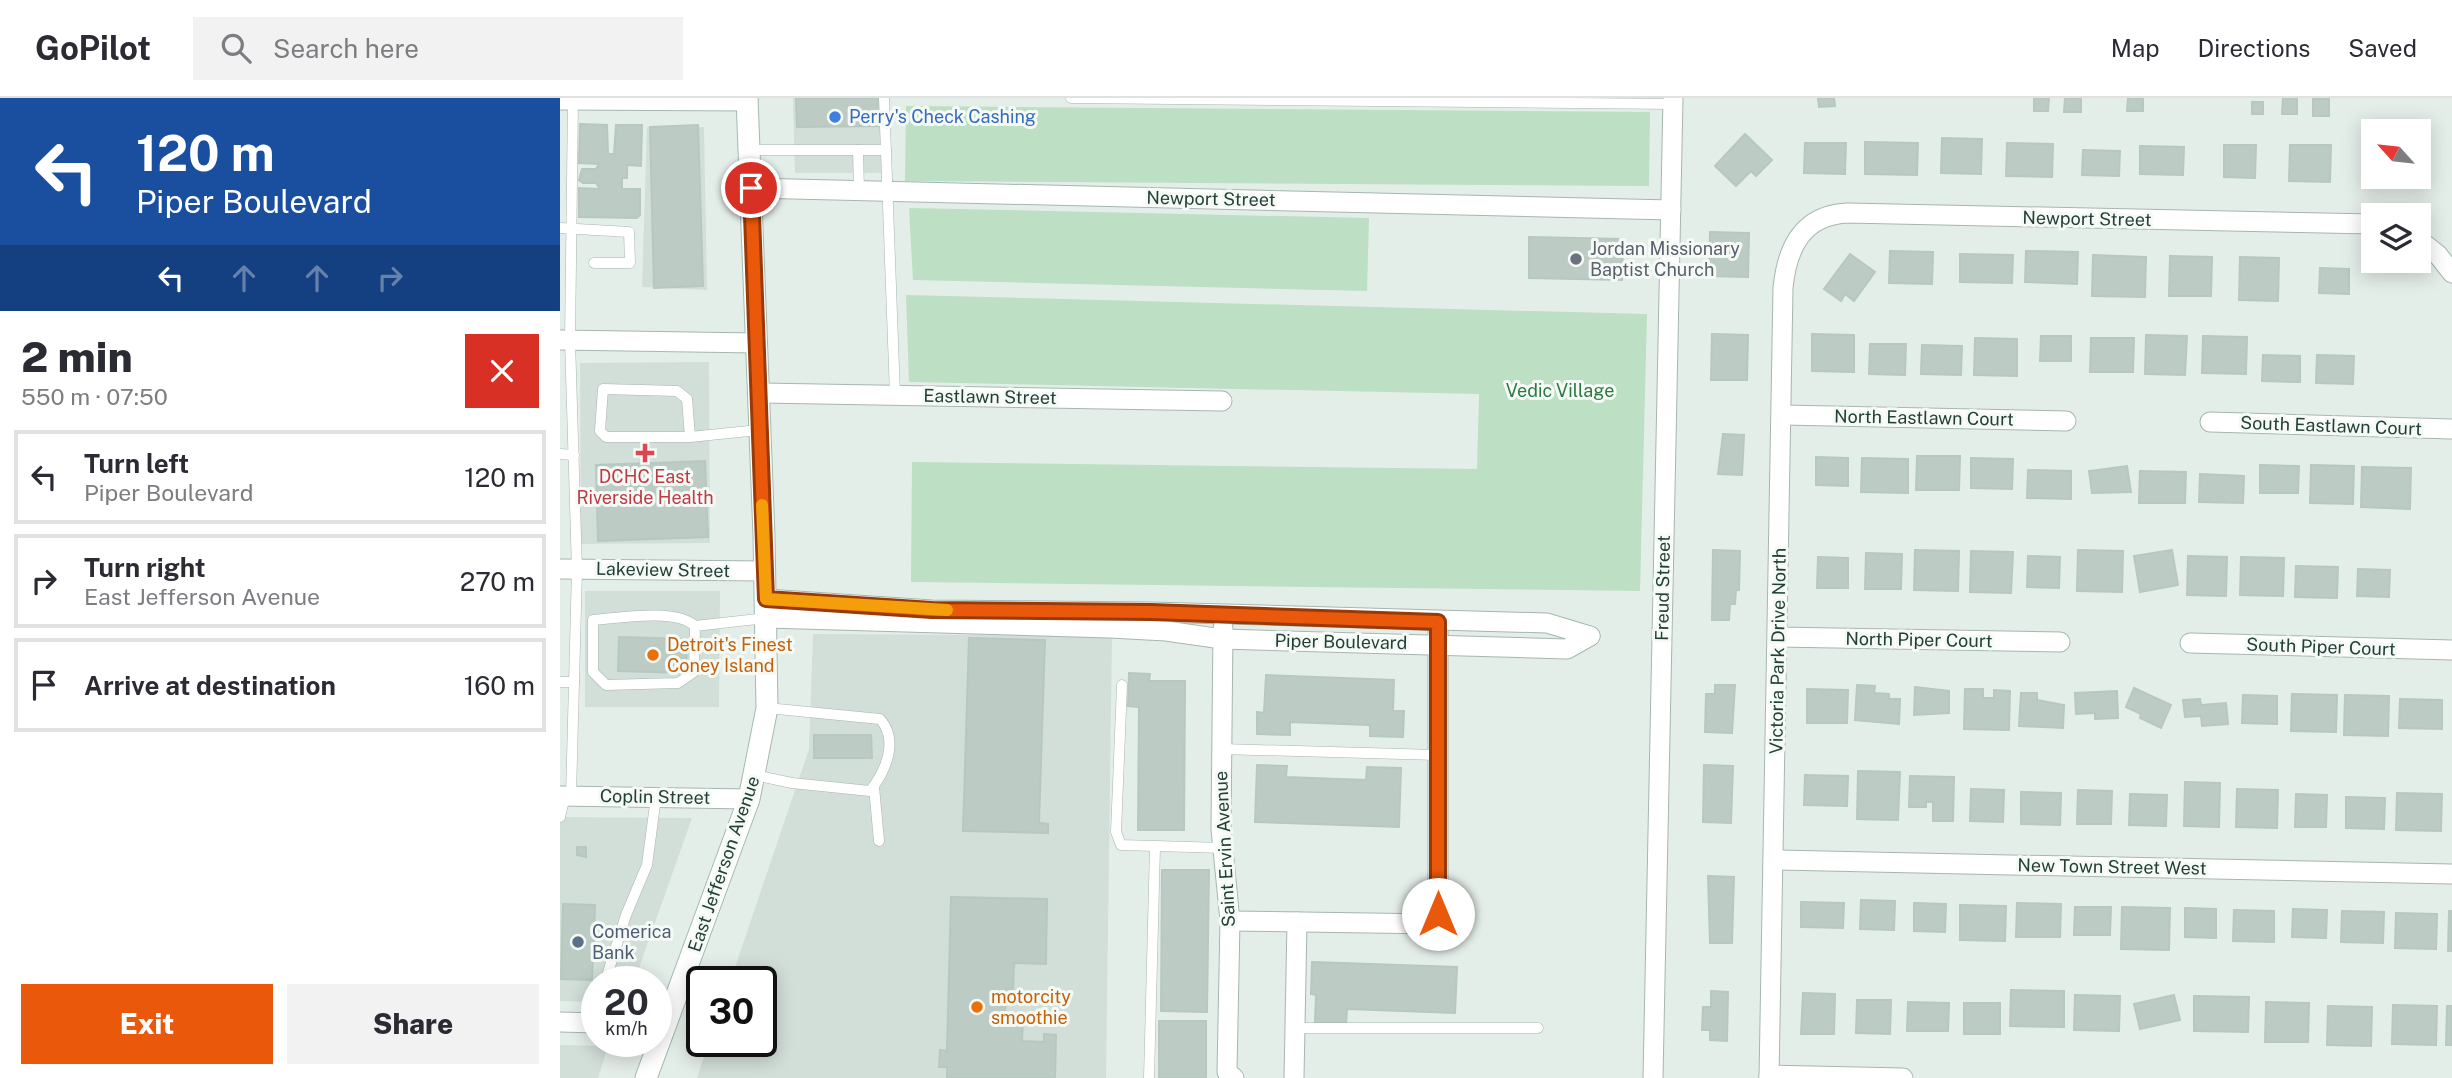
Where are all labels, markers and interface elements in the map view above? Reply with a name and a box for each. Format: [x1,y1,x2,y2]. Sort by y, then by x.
search box [193,17,683,80]
text: GoPilot [35,29,151,67]
icon: search [217,29,255,67]
text: Search here [273,33,419,64]
text: Map [2111,34,2160,62]
text: Directions [2198,34,2310,62]
text: Saved [2348,34,2417,62]
place label: Perry's Check Cashing [849,106,1036,127]
marker: Perry's Check Cashing [827,109,843,125]
north arrow [2361,119,2431,189]
map controls [2361,119,2431,273]
text: 120 m [136,124,275,182]
icon: left [21,126,112,217]
pin [721,158,781,218]
icon: arrive [732,169,770,207]
text: Piper Boulevard [136,183,372,220]
street label: Newport Street [1146,187,1276,210]
button: layers [2361,203,2431,273]
street label: Newport Street [2022,207,2152,230]
place label: Jordan Missionary Baptist Church [1590,238,1740,280]
marker: Jordan Missionary Baptist Church [1568,251,1584,267]
icon: left [152,259,190,297]
icon: ahead [225,259,263,297]
icon: ahead [298,259,336,297]
icon: right [371,259,409,297]
text: 2 min [21,332,133,381]
button: close [465,334,539,408]
park label: Vedic Village [1506,380,1614,401]
text: 550 m · 07:50 [21,383,168,410]
street label: Eastlawn Street [923,385,1057,408]
street label: North Eastlawn Court [1834,405,2014,430]
street label: South Eastlawn Court [2240,412,2422,439]
marker: DCHC East Riverside Health [635,443,655,463]
text: Turn left [84,448,189,479]
icon: left [25,458,63,496]
text: 120 m [464,462,535,493]
place label: DCHC East Riverside Health [576,466,714,508]
text: Piper Boulevard [84,479,254,506]
street label: Freud Street [1651,535,1674,641]
street label: Victoria Park Drive North [1765,548,1790,754]
text: Turn right [84,552,206,583]
street label: Lakeview Street [596,558,730,581]
icon: right [25,562,63,600]
text: 270 m [460,566,535,597]
text: East Jefferson Avenue [84,583,320,610]
street label: North Piper Court [1845,628,1993,651]
street label: Piper Boulevard [1274,630,1408,653]
street label: South Piper Court [2246,633,2396,660]
place label: Detroit's Finest Coney Island [667,634,793,676]
marker: Detroit's Finest Coney Island [645,647,661,663]
icon: arrive [25,666,63,704]
text: Arrive at destination [84,670,336,701]
text: 160 m [464,670,535,701]
street label: Saint Ervin Avenue [1210,770,1239,928]
street label: East Jefferson Avenue [684,773,764,955]
street label: Coplin Street [600,785,710,808]
street label: New Town Street West [2017,854,2207,879]
position arrow [1401,877,1475,951]
place label: Comerica Bank [592,921,671,963]
marker: Comerica Bank [570,934,586,950]
speed limit sign: 30 [686,966,777,1057]
text: 20 [604,982,649,1023]
button: Exit [21,984,273,1064]
button: Share [287,984,539,1064]
place label: motorcity smoothie [991,986,1071,1028]
marker: motorcity smoothie [969,999,985,1015]
text: km/h [605,1018,648,1039]

